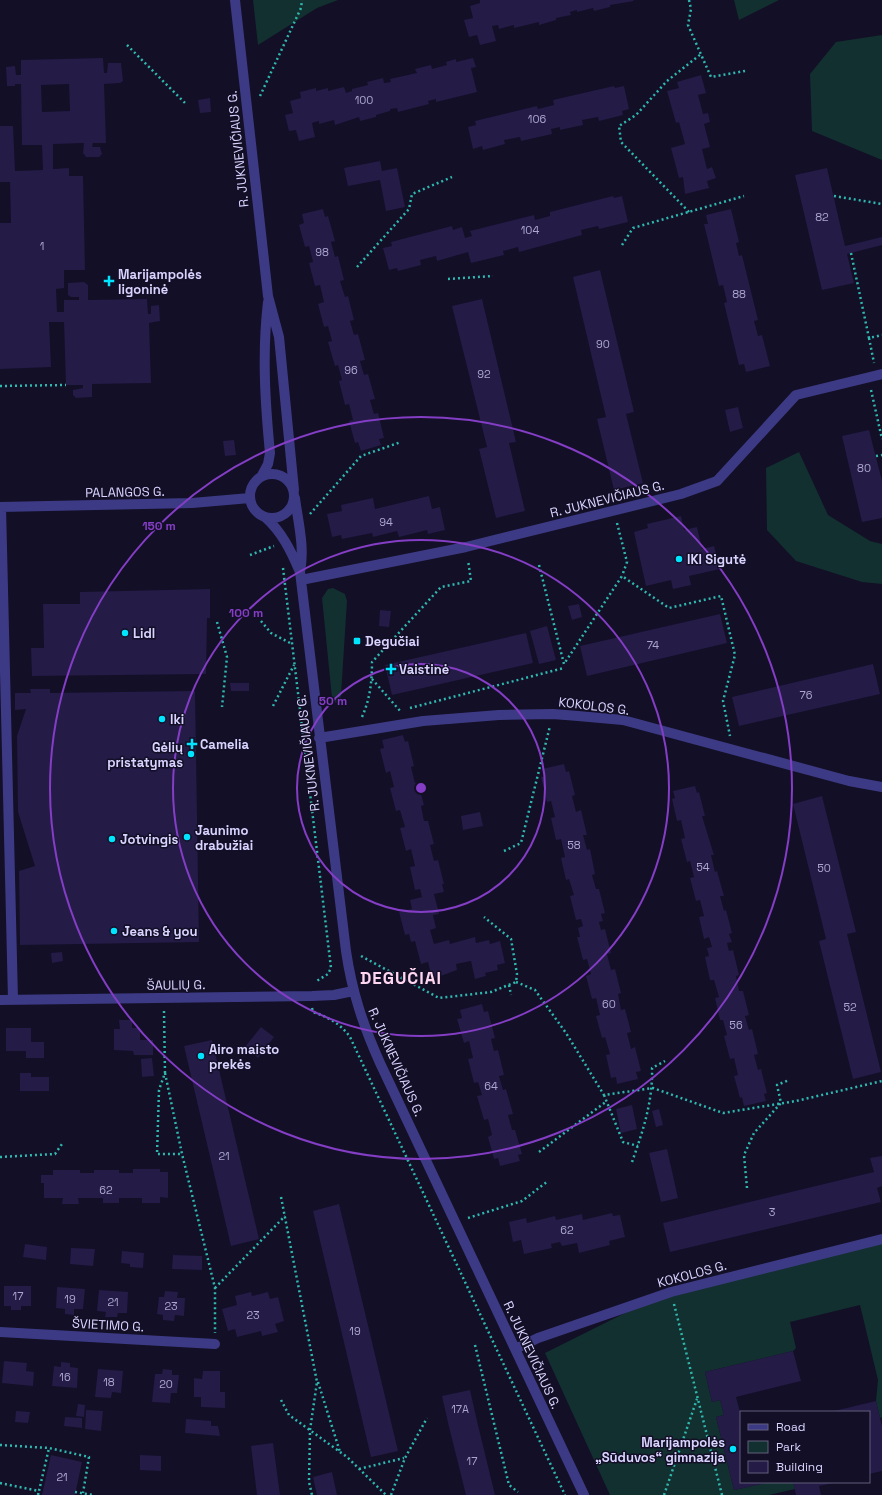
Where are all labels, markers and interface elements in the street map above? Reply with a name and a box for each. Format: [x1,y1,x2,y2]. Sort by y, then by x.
street label: R. JUKNEVIČIAUS G. [223,90,253,208]
house number: 100 [355,93,373,107]
house number: 106 [528,112,546,126]
house number: 82 [815,210,829,224]
house number: 104 [521,223,539,237]
house number: 1 [40,239,44,253]
house number: 98 [315,245,329,259]
place label: Marijampolės ligoninė [118,266,202,298]
marker: Marijampolės ligoninė [103,275,115,287]
house number: 88 [732,287,746,301]
house number: 90 [596,337,610,351]
house number: 96 [344,363,358,377]
house number: 92 [477,367,491,381]
house number: 80 [857,461,871,475]
street label: R. JUKNEVIČIAUS G. [548,477,666,521]
street label: PALANGOS G. [85,483,165,501]
house number: 94 [379,515,393,529]
text: 150 m [142,518,176,534]
place label: IKI Sigutė [687,551,746,568]
marker: IKI Sigutė [674,554,684,564]
text: 100 m [229,605,263,621]
place label: Lidl [133,625,155,642]
marker: Lidl [120,628,130,638]
place label: Degučiai [365,633,420,650]
marker: Degučiai [352,636,362,646]
house number: 74 [647,638,659,652]
place label: Vaistinė [399,661,449,678]
marker: Vaistinė [386,664,396,674]
house number: 76 [800,688,813,702]
text: 50 m [319,693,347,709]
street label: KOKOLOS G. [558,693,630,719]
street label: R. JUKNEVIČIAUS G. [292,694,324,812]
place label: Iki [170,711,184,728]
marker: Iki [157,714,167,724]
place label: Camelia [200,736,249,753]
place label: Gėlių pristatymas [107,739,183,771]
marker: Camelia [187,739,197,749]
marker: Gėlių pristatymas [186,749,196,759]
centre of rings [414,781,428,795]
place label: Jaunimo drabužiai [195,822,253,854]
place label: Jotvingis [120,831,178,848]
marker: Jaunimo drabužiai [182,832,192,842]
marker: Jotvingis [107,834,117,844]
house number: 58 [567,838,581,852]
house number: 54 [696,860,710,874]
house number: 50 [817,861,831,875]
place label: Jeans & you [122,923,198,940]
marker: Jeans & you [109,926,119,936]
district label: DEGUČIAI [360,967,442,989]
street label: ŠAULIŲ G. [146,976,206,994]
house number: 60 [602,997,616,1011]
house number: 52 [843,1000,857,1014]
street label: R. JUKNEVIČIAUS G. [364,1005,428,1119]
house number: 56 [729,1018,743,1032]
place label: Airo maisto prekės [209,1041,279,1073]
marker: Airo maisto prekės [196,1051,206,1061]
house number: 64 [484,1079,498,1093]
house number: 21 [218,1149,230,1163]
house number: 62 [99,1183,113,1197]
house number: 3 [769,1205,776,1219]
house number: 62 [560,1223,574,1237]
street label: KOKOLOS G. [655,1257,729,1291]
house number: 17 [13,1289,23,1303]
house number: 19 [64,1292,76,1306]
house number: 21 [107,1295,119,1309]
street label: R. JUKNEVIČIAUS G. [500,1298,564,1412]
house number: 23 [164,1299,178,1313]
house number: 23 [246,1308,260,1322]
street label: ŠVIETIMO G. [71,1315,145,1335]
house number: 19 [349,1324,361,1338]
house number: 16 [59,1370,71,1384]
house number: 18 [103,1375,115,1389]
house number: 20 [159,1377,173,1391]
house number: 17A [451,1402,469,1416]
legend [740,1411,870,1483]
text: Road [776,1419,805,1435]
place label: Marijampolės „Sūduvos“ gimnazija [595,1434,725,1466]
text: Park [776,1439,801,1455]
marker: Marijampolės „Sūduvos“ gimnazija [728,1444,738,1454]
house number: 17 [467,1454,477,1468]
text: Building [776,1459,823,1475]
house number: 21 [56,1470,68,1484]

